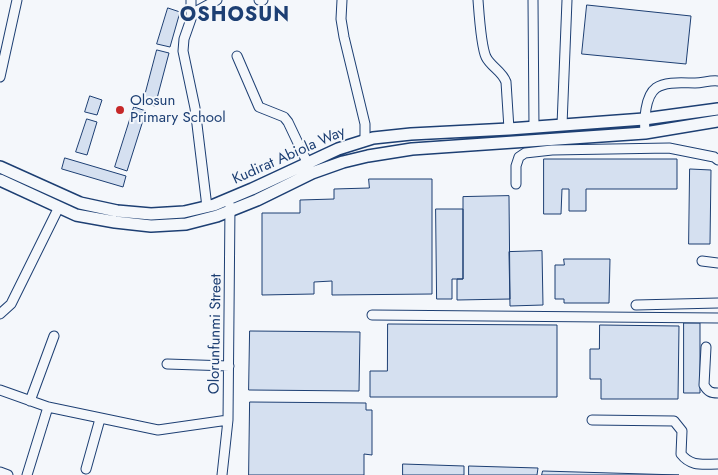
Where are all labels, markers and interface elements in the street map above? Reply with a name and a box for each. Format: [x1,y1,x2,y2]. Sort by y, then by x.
district label: OSHOSUN [179,4,291,28]
place label: Olosun Primary School [130,92,226,127]
marker: Olosun Primary School [114,104,126,116]
street label: Kudirat Abiola Way [230,123,348,189]
street label: Olorunfunmi Street [206,274,226,394]

